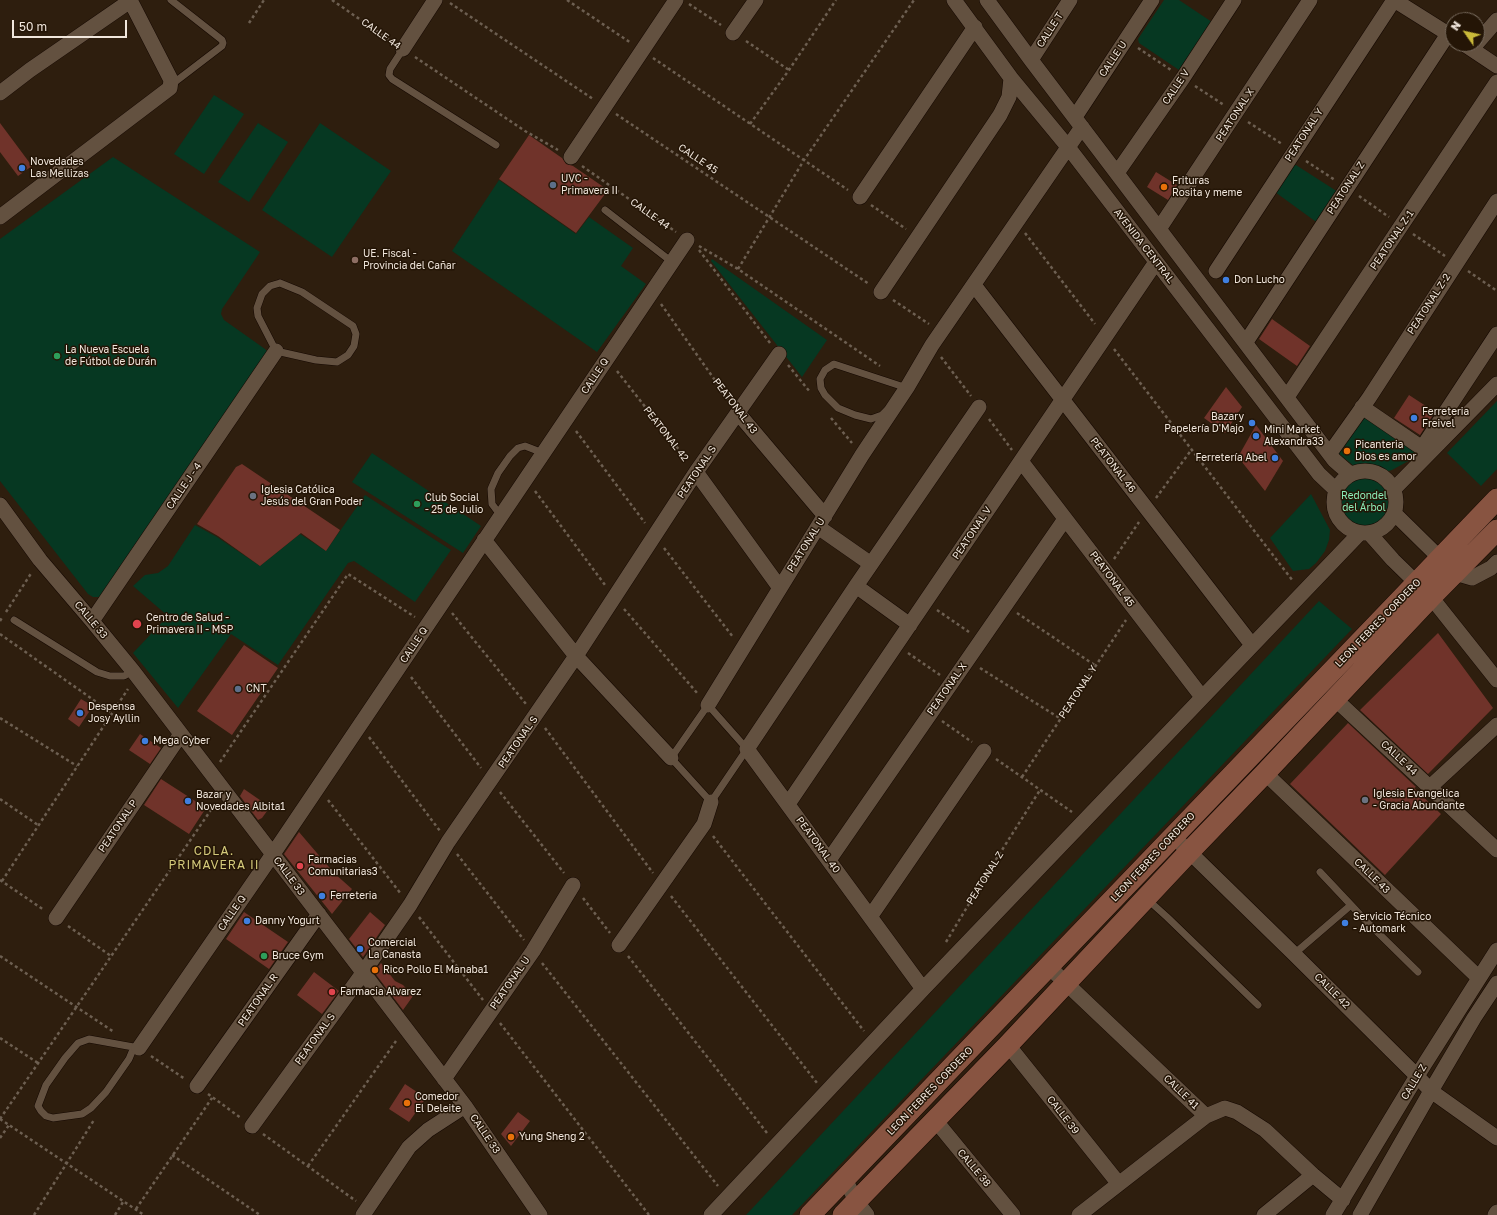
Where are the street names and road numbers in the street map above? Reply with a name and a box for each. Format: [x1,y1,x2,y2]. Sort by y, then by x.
street label: CALLE T [1034,10,1066,50]
street label: CALLE 44 [359,16,403,52]
street label: CALLE U [1097,39,1129,79]
street label: CALLE V [1160,67,1192,107]
street label: PEATONAL X [1213,86,1257,144]
street label: PEATONAL Y [1282,106,1326,164]
street label: CALLE 45 [676,141,720,177]
street label: PEATONAL Z [1325,159,1367,217]
street label: CALLE 44 [628,196,672,232]
street label: AVENIDA CENTRAL [1111,206,1177,286]
street label: PEATONAL Z-1 [1368,208,1416,272]
street label: PEATONAL Z-2 [1405,271,1453,337]
street label: CALLE Q [579,356,611,396]
street label: PEATONAL 43 [710,376,760,436]
street label: PEATONAL 42 [641,404,691,464]
street label: PEATONAL 46 [1088,435,1138,495]
street label: PEATONAL S [675,443,719,501]
street label: CALLE J - 4 [164,460,204,512]
street label: PEATONAL V [950,504,994,562]
street label: PEATONAL U [785,516,827,574]
street label: PEATONAL 45 [1087,549,1137,609]
street label: LEON FEBRES CORDERO [1333,576,1423,670]
street label: CALLE 33 [72,599,110,641]
street label: CALLE Q [398,625,430,665]
street label: PEATONAL X [925,661,969,717]
street label: PEATONAL Y [1056,663,1100,721]
street label: PEATONAL S [496,714,540,770]
street label: CALLE 44 [1378,738,1420,778]
street label: PEATONAL P [96,797,140,855]
street label: LEON FEBRES CORDERO [1108,810,1198,904]
street label: PEATONAL 40 [794,814,842,876]
street label: PEATONAL Z [964,849,1006,907]
street label: CALLE 33 [271,854,307,898]
street label: CALLE 43 [1352,856,1392,896]
street label: CALLE Q [215,893,249,933]
street label: PEATONAL U [487,954,533,1012]
street label: PEATONAL R [236,971,280,1029]
street label: CALLE 42 [1312,971,1352,1011]
street label: PEATONAL S [292,1011,338,1067]
street label: LEON FEBRES CORDERO [885,1044,975,1138]
street label: CALLE Z [1399,1062,1429,1102]
street label: CALLE 41 [1161,1072,1201,1112]
street label: CALLE 39 [1044,1093,1082,1137]
street label: CALLE 33 [467,1112,503,1156]
street label: CALLE 38 [955,1147,993,1189]

